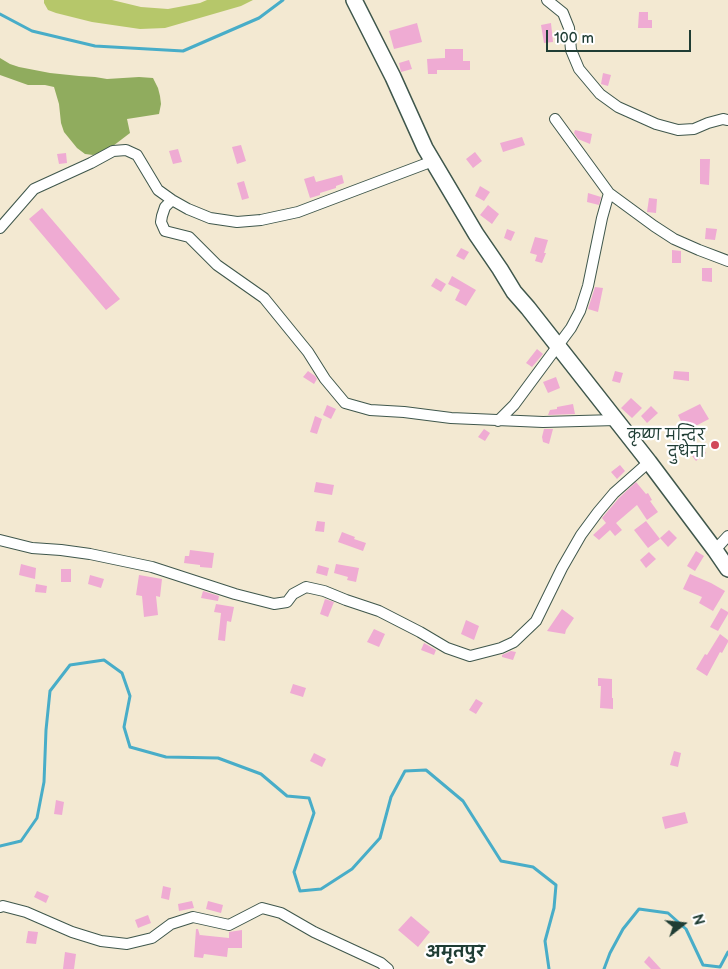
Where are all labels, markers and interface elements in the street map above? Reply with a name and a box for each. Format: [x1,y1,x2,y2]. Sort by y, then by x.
scale bar [548,20,693,52]
text: 100 m [554,29,594,48]
place label: कृष्ण मन्दिर दुधेना [628,427,705,462]
marker: कृष्ण मन्दिर दुधेना [709,439,721,451]
north arrow [658,899,708,949]
text: N [688,912,708,927]
district label: अमृतपुर [425,943,485,963]

